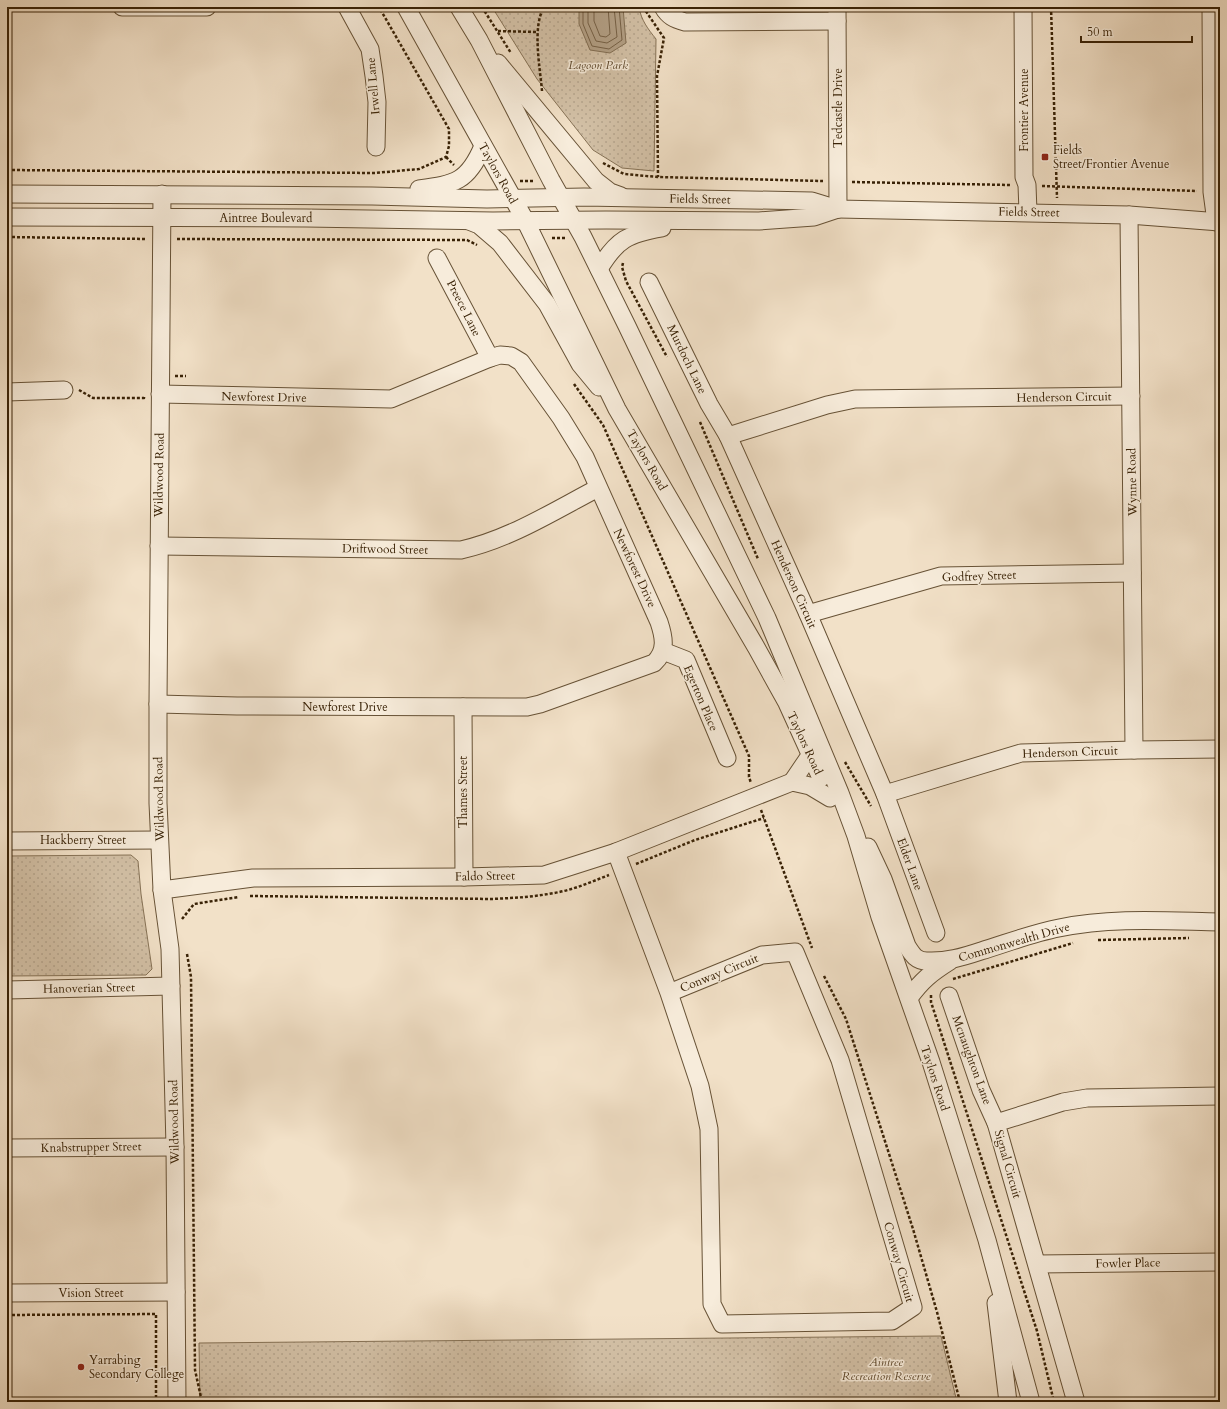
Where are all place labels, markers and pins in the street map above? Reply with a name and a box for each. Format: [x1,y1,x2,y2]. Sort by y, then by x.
place label: Fields Street/Frontier Avenue [1053,142,1169,172]
marker: Fields Street/Frontier Avenue [1040,152,1050,162]
place label: Yarrabing Secondary College [89,1352,184,1382]
marker: Yarrabing Secondary College [76,1362,86,1372]

